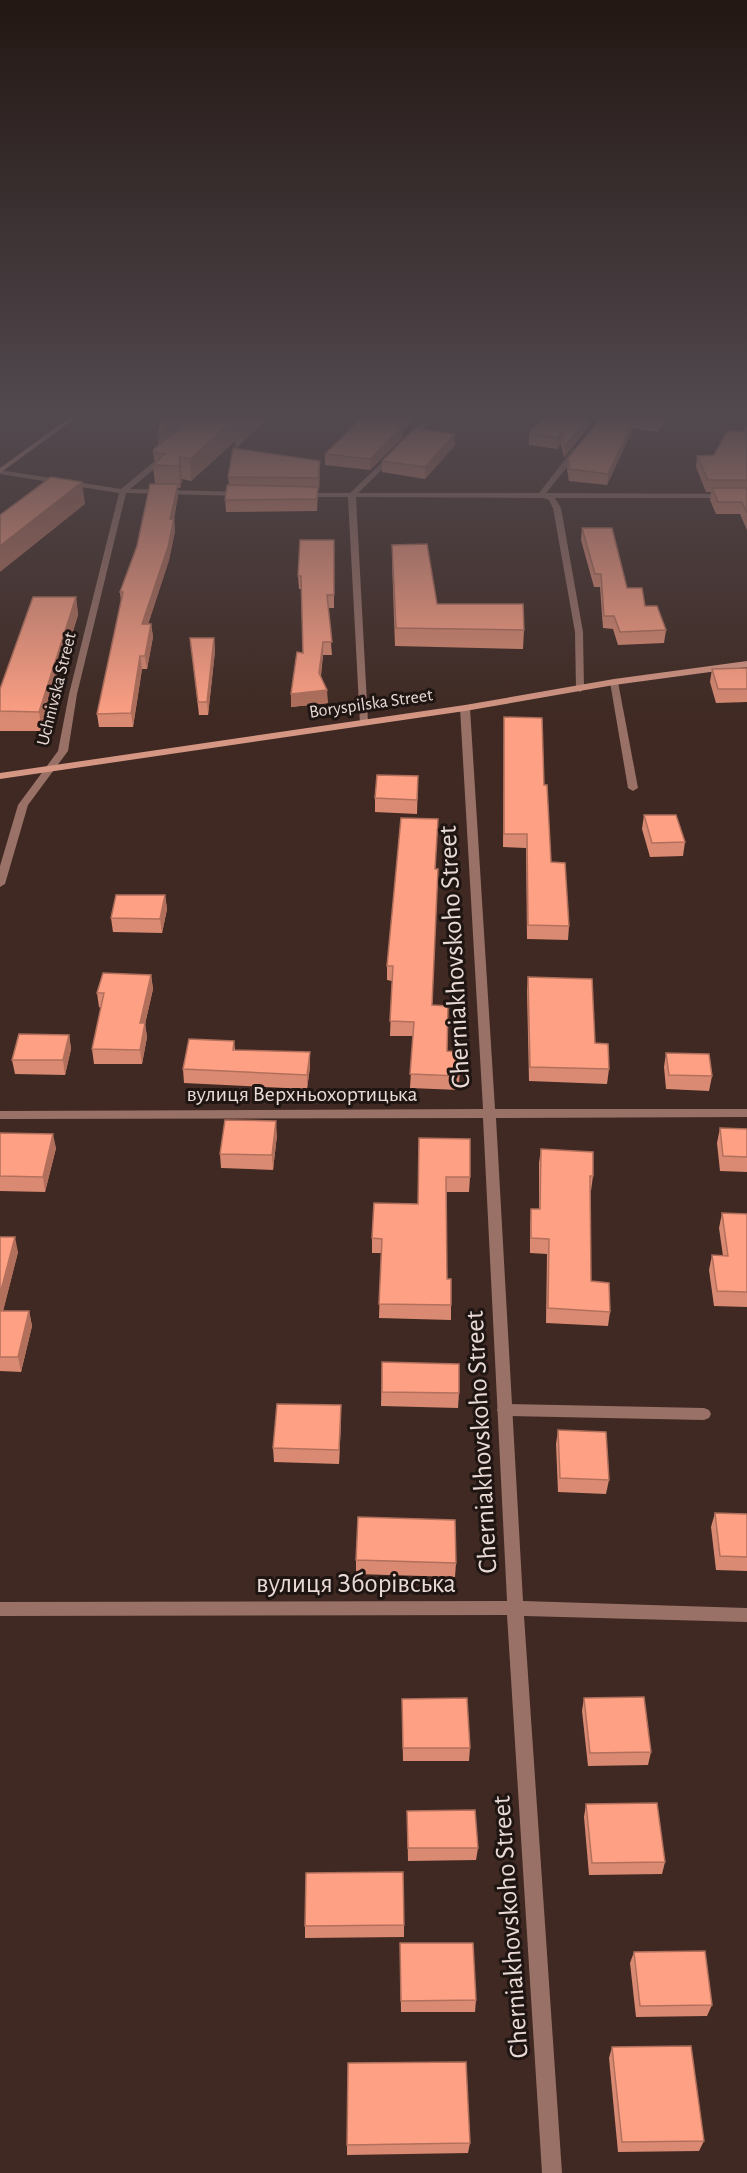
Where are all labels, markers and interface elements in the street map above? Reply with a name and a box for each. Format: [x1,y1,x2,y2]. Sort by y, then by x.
street label: Uchnivska Street [34,630,80,748]
street label: Boryspilska Street [308,686,434,722]
street label: Cherniakhovskoho Street [434,824,474,1089]
street label: вулиця Верхньохортицька [186,1083,418,1105]
street label: Cherniakhovskoho Street [461,1309,501,1574]
street label: вулиця Зборівська [256,1570,456,1598]
street label: Cherniakhovskoho Street [487,1794,533,2059]

